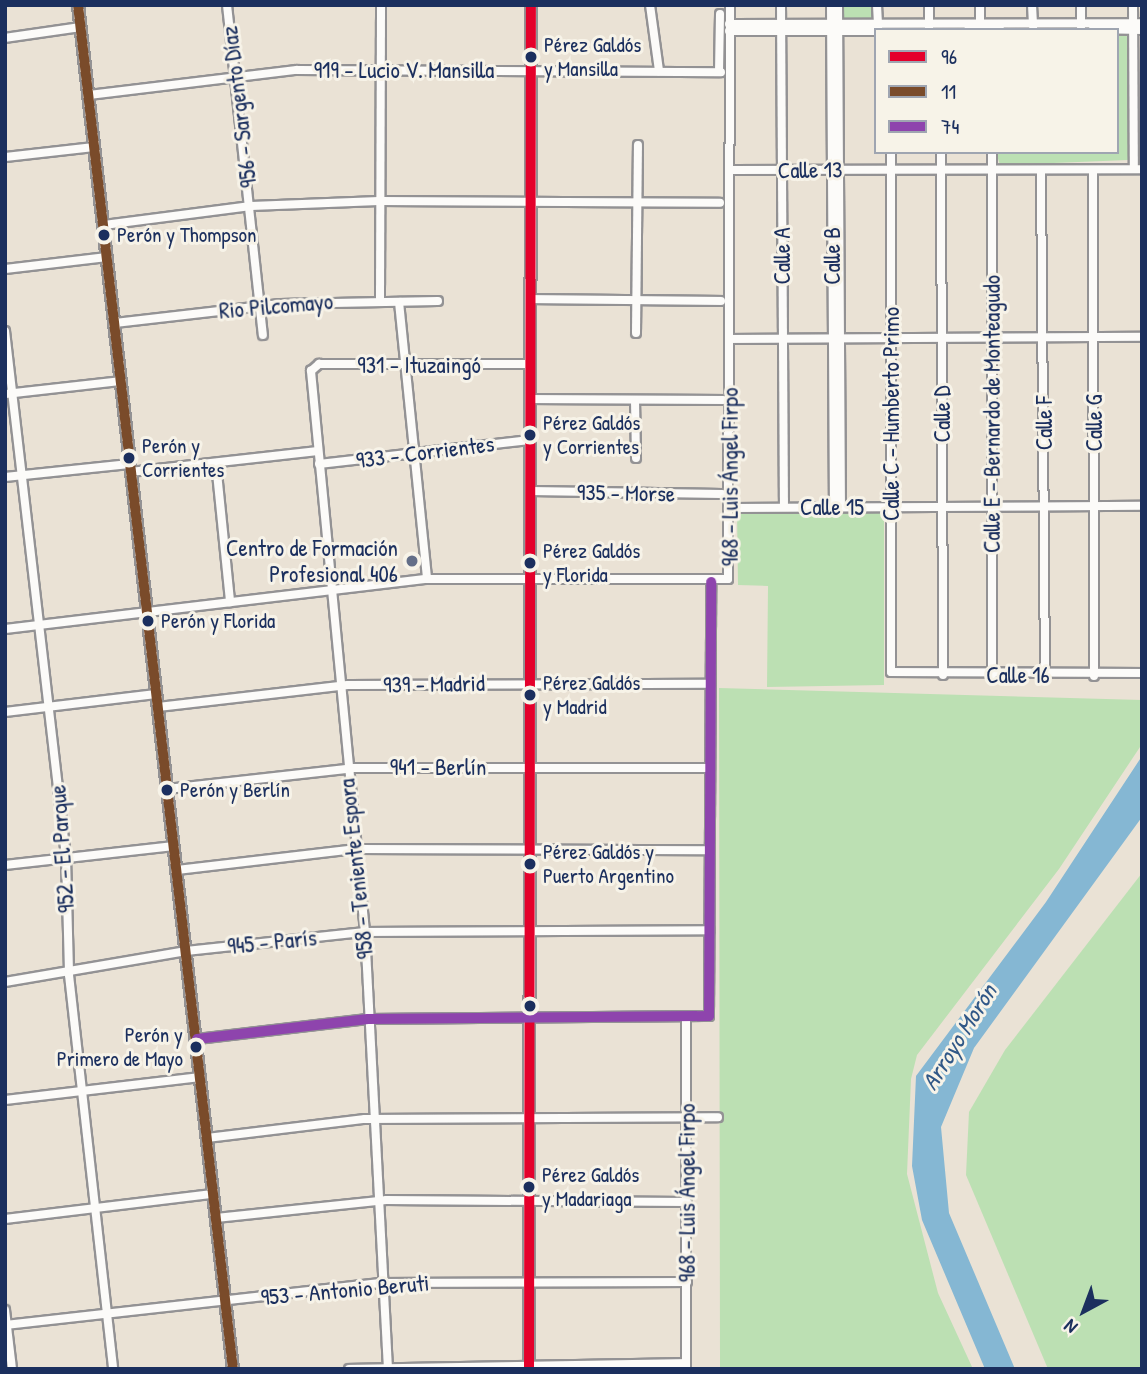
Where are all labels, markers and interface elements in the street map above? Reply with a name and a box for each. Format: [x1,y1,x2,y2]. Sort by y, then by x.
street label: 956 - Sargento Díaz [215,25,263,189]
legend [874,28,1119,154]
place label: Pérez Galdós y Mansilla [544,32,641,82]
text: 96 [941,42,957,71]
marker: Pérez Galdós y Mansilla [524,50,538,64]
street label: 919 - Lucio V. Mansilla [314,56,494,84]
text: 11 [941,77,956,106]
text: 74 [941,112,959,141]
street label: Calle 13 [777,156,843,184]
place label: Perón y Thompson [117,222,256,248]
street label: Calle A [768,227,796,285]
street label: Calle B [818,227,846,285]
marker: Perón y Thompson [97,228,111,242]
street label: Calle E - Bernardo de Monteagudo [978,275,1006,553]
street label: Rio Pilcomayo [218,287,334,325]
street label: Calle C - Humberto Primo [877,307,905,521]
street label: 931 - Ituzaingó [357,351,481,379]
street label: Calle D [928,386,956,442]
street label: 968 - Luis Ángel Firpo [716,388,744,566]
street label: Calle G [1080,394,1108,452]
street label: Calle F [1030,396,1058,450]
place label: Pérez Galdós y Corrientes [543,410,640,460]
marker: Pérez Galdós y Corrientes [523,428,537,442]
street label: 933 - Corrientes [354,430,496,474]
place label: Perón y Corrientes [142,433,224,483]
marker: Perón y Corrientes [122,451,136,465]
street label: 935 - Morse [577,478,675,508]
street label: Calle 15 [800,493,864,521]
place label: Centro de Formación Profesional 406 [226,534,398,588]
place label: Pérez Galdós y Florida [543,538,640,588]
marker: Centro de Formación Profesional 406 [404,553,420,569]
marker: Pérez Galdós y Florida [523,556,537,570]
place label: Perón y Florida [161,608,275,634]
marker: Perón y Florida [141,614,155,628]
street label: Calle 16 [986,661,1050,689]
street label: 939 - Madrid [383,669,485,699]
place label: Pérez Galdós y Madrid [543,670,640,720]
marker: Pérez Galdós y Madrid [523,688,537,702]
street label: 941 - Berlín [390,753,486,781]
place label: Perón y Berlín [180,777,290,803]
street label: 958 - Teniente Espora [333,777,379,961]
marker: Perón y Berlín [160,783,174,797]
street label: 952 - El Parque [44,784,80,914]
place label: Pérez Galdós y Puerto Argentino [543,839,674,889]
marker: Pérez Galdós y Puerto Argentino [523,857,537,871]
street label: 945 - París [226,924,318,960]
water label: Arroyo Morón [915,979,1003,1095]
unlabelled marker [523,999,537,1013]
place label: Perón y Primero de Mayo [57,1022,183,1072]
marker: Perón y Primero de Mayo [189,1040,203,1054]
street label: 968 - Luis Ángel Firpo [673,1104,701,1282]
place label: Pérez Galdós y Madariaga [542,1162,639,1212]
marker: Pérez Galdós y Madariaga [522,1180,536,1194]
street label: 953 - Antonio Beruti [260,1269,430,1311]
north arrow [1049,1276,1119,1346]
text: N [1058,1314,1083,1340]

